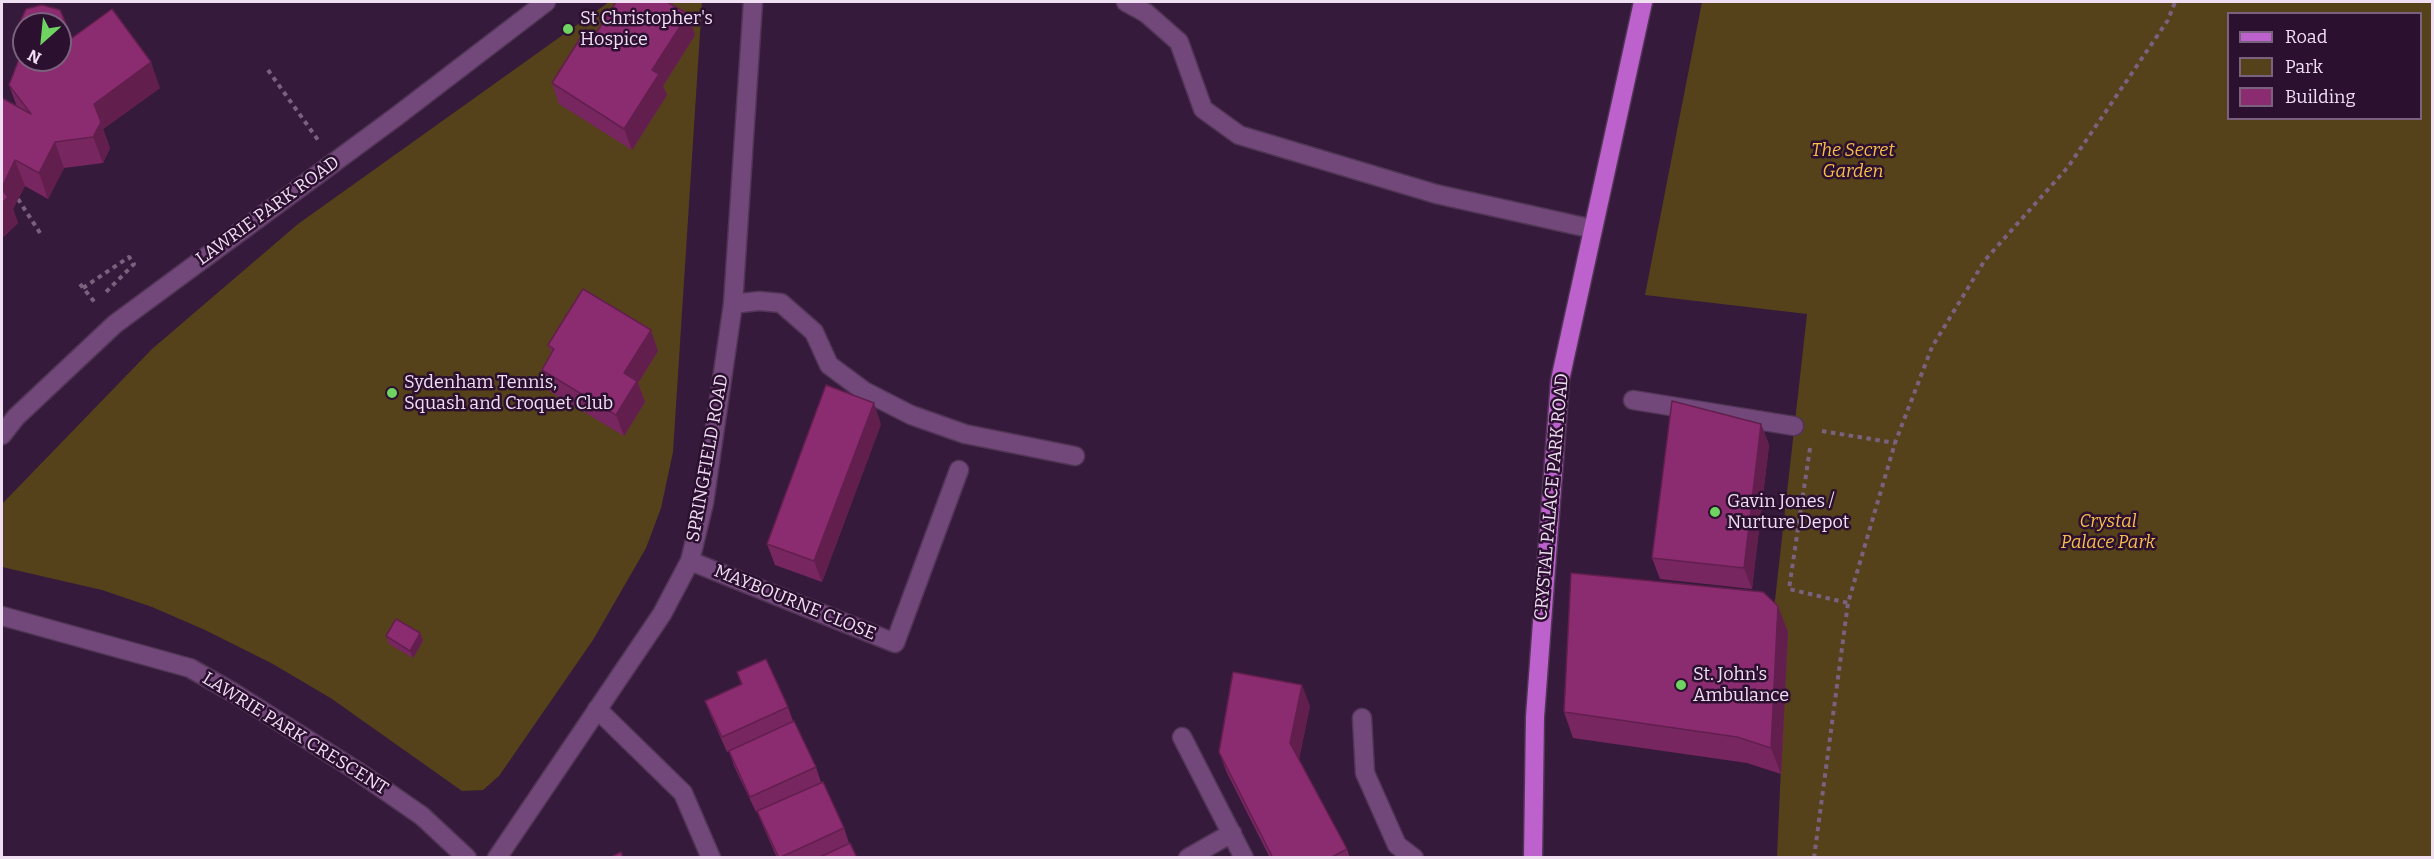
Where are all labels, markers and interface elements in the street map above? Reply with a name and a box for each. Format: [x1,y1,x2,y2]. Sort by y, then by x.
place label: St Christopher's Hospice [580,8,713,50]
north arrow [12,12,72,72]
legend [2227,12,2422,120]
marker: St Christopher's Hospice [561,22,575,36]
text: Road [2285,26,2327,48]
text: N [25,45,44,68]
text: Park [2285,56,2323,78]
text: Building [2285,86,2356,108]
park label: The Secret Garden [1811,140,1895,182]
street label: LAWRIE PARK ROAD [192,152,344,270]
place label: Sydenham Tennis, Squash and Croquet Club [404,372,613,415]
street label: SPRINGFIELD ROAD [683,372,733,544]
street label: CRYSTAL PALACE PARK ROAD [1530,372,1574,622]
marker: Sydenham Tennis, Squash and Croquet Club [385,386,399,400]
place label: Gavin Jones / Nurture Depot [1727,491,1849,534]
marker: Gavin Jones / Nurture Depot [1708,505,1722,519]
park label: Crystal Palace Park [2061,511,2155,554]
street label: MAYBOURNE CLOSE [711,561,879,645]
place label: St. John's Ambulance [1693,664,1789,706]
street label: LAWRIE PARK CRESCENT [198,668,392,800]
marker: St. John's Ambulance [1674,678,1688,692]

